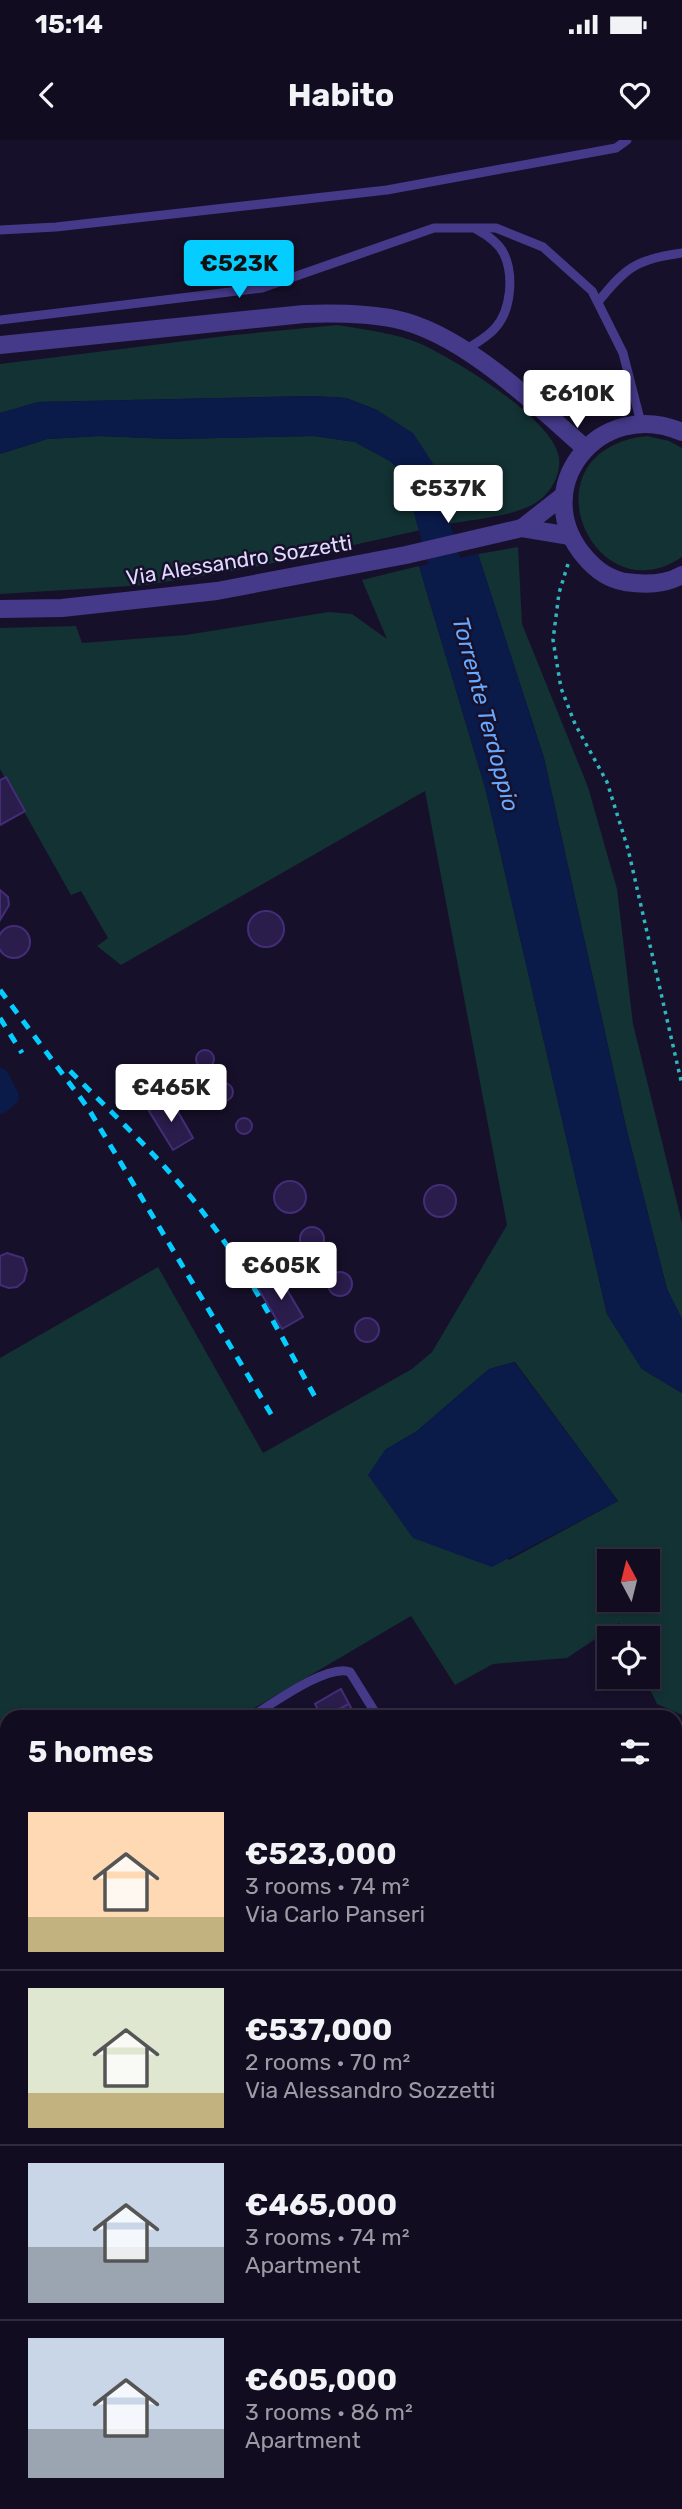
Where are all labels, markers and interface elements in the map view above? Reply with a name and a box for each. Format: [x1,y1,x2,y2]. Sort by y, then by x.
text: 15:14 [35,9,103,40]
icon: back [28,76,66,114]
text: Habito [288,76,394,114]
icon: heart [616,76,654,114]
pin: €523K [190,240,288,300]
text: €523K [200,249,278,277]
pin: €610K [528,370,626,430]
text: €610K [540,379,614,407]
pin: €537K [399,466,497,525]
text: €537K [410,474,486,502]
street label: Via Alessandro Sozzetti [124,530,354,590]
water label: Torrente Terdoppio [447,613,525,815]
pin: €465K [122,1065,220,1124]
text: €465K [132,1073,210,1101]
pin: €605K [232,1242,330,1302]
text: €605K [242,1251,320,1279]
north arrow [597,1549,660,1612]
map controls [597,1549,660,1689]
button: locate [597,1626,660,1689]
icon: filters [616,1733,654,1771]
text: 5 homes [28,1734,154,1770]
text: €523,000 [245,1836,397,1872]
icon: home [84,1840,168,1924]
text: 3 rooms · 74 m² [245,1872,410,1900]
text: Via Carlo Panseri [245,1900,425,1928]
text: €537,000 [245,2012,393,2048]
icon: home [84,2016,168,2100]
text: 2 rooms · 70 m² [245,2048,410,2076]
text: Via Alessandro Sozzetti [245,2076,495,2104]
text: €465,000 [245,2187,397,2223]
icon: home [84,2191,168,2275]
text: 3 rooms · 74 m² [245,2223,410,2251]
text: Apartment [245,2251,361,2279]
text: €605,000 [245,2362,397,2398]
icon: home [84,2366,168,2450]
text: 3 rooms · 86 m² [245,2398,413,2426]
text: Apartment [245,2426,361,2454]

